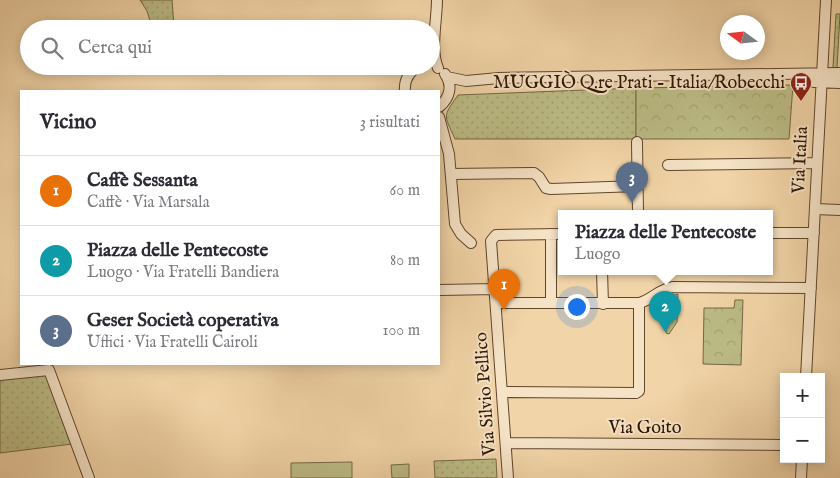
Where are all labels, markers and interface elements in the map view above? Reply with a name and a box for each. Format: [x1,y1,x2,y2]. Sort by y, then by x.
north arrow [720,15,765,60]
search box [20,20,440,75]
icon: search [38,34,66,62]
text: Cerca qui [78,36,152,60]
place label: MUGGIÒ Q.re Prati - Italia/Robecchi [493,70,785,95]
bus stop icon: MUGGIÒ Q.re Prati - Italia/Robecchi [789,71,813,102]
text: Vicino [40,109,96,136]
text: 3 risultati [360,113,420,133]
street label: Via Italia [788,126,814,195]
pin: 3 [616,162,648,203]
text: Caffè Sessanta [87,169,198,193]
text: 1 [53,181,59,201]
text: 60 m [390,181,420,201]
text: Caffè · Via Marsala [87,193,210,213]
popup [558,210,773,275]
text: Piazza delle Pentecoste [575,221,756,245]
text: Piazza delle Pentecoste [87,239,268,263]
text: Luogo [575,245,620,265]
text: 2 [52,251,60,271]
text: 80 m [390,251,420,271]
text: Luogo · Via Fratelli Bandiera [87,263,279,283]
pin: 1 [488,269,520,310]
pin: 2 [649,291,681,332]
your location [564,294,590,320]
text: Geser Società coperativa [87,309,279,333]
text: 3 [53,321,59,341]
text: 100 m [383,321,420,341]
street label: Via Silvio Pellico [470,331,502,458]
text: Uffici · Via Fratelli Cairoli [87,333,258,353]
map controls [780,373,825,463]
button: + [780,373,825,418]
street label: Via Goito [608,417,682,440]
button: − [780,418,825,463]

